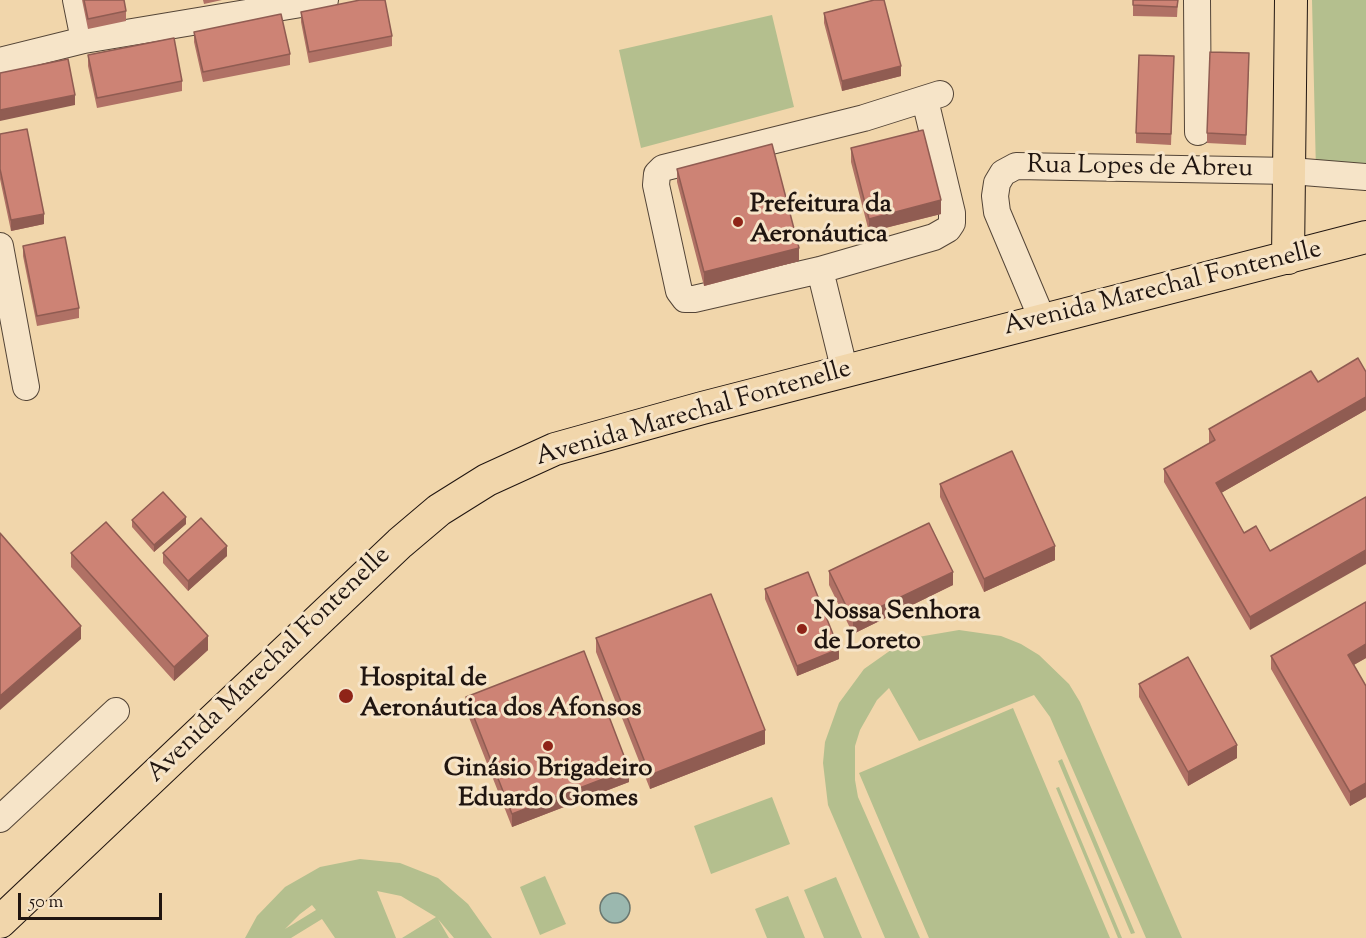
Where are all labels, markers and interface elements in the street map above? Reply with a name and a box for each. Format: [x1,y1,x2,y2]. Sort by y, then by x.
street label: Rua Lopes de Abreu [1027,151,1253,187]
place label: Prefeitura da Aeronáutica [750,191,892,252]
marker: Prefeitura da Aeronáutica [731,215,745,229]
street label: Avenida Marechal Fontenelle [1001,235,1325,345]
street label: Avenida Marechal Fontenelle [533,355,855,475]
street label: Avenida Marechal Fontenelle [142,541,398,791]
place label: Nossa Senhora de Loreto [814,598,981,660]
marker: Nossa Senhora de Loreto [795,622,809,636]
place label: Hospital de Aeronáutica dos Afonsos [360,665,642,726]
marker: Hospital de Aeronáutica dos Afonsos [337,687,355,705]
marker: Ginásio Brigadeiro Eduardo Gomes [541,739,555,753]
place label: Ginásio Brigadeiro Eduardo Gomes [444,755,652,816]
scale bar [21,881,165,919]
text: 50 m [29,890,63,916]

